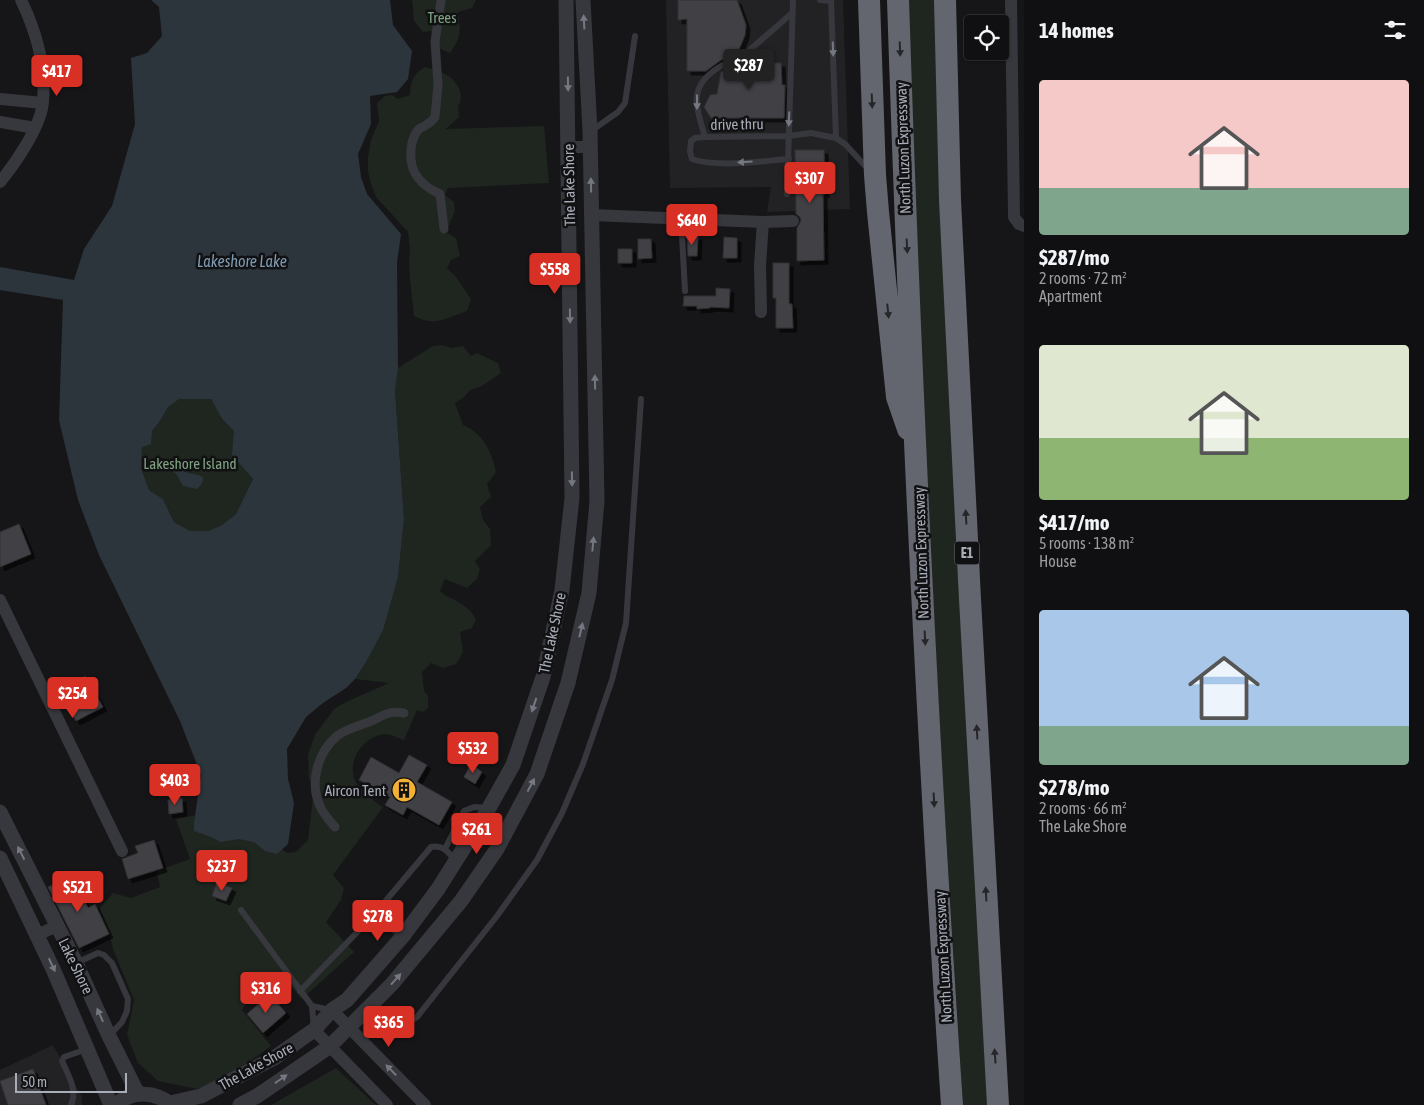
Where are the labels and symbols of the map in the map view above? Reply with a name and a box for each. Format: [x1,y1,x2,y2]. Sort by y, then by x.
park label: Trees [428,9,456,26]
one-way arrow [580,14,588,30]
one-way arrow [829,41,837,57]
one-way arrow [896,41,904,57]
pin: $287 [719,48,779,91]
pin: $417 [27,54,87,97]
one-way arrow [564,76,572,92]
street label: North Luzon Expressway [892,82,914,214]
one-way arrow [869,93,877,109]
one-way arrow [693,95,701,111]
one-way arrow [784,111,792,127]
street label: drive thru [710,115,764,133]
street label: The Lake Shore [560,144,578,226]
one-way arrow [737,158,753,166]
pin: $307 [780,162,840,204]
one-way arrow [587,176,595,192]
pin: $640 [662,204,722,246]
one-way arrow [903,238,911,254]
water label: Lakeshore Lake [197,252,287,270]
pin: $558 [525,252,585,295]
one-way arrow [884,303,892,319]
one-way arrow [566,308,574,324]
one-way arrow [591,374,599,390]
park label: Lakeshore Island [143,455,237,472]
one-way arrow [568,471,576,487]
street label: North Luzon Expressway [910,487,932,619]
one-way arrow [961,509,969,525]
one-way arrow [590,536,598,552]
road number: E1 [954,542,980,564]
street label: The Lake Shore [535,591,569,675]
one-way arrow [577,623,585,638]
one-way arrow [921,630,929,646]
pin: $254 [43,676,103,719]
one-way arrow [529,698,537,713]
one-way arrow [972,724,980,740]
pin: $532 [443,732,503,774]
pin: $403 [145,764,205,806]
building icon: Aircon Tent [391,777,417,803]
one-way arrow [527,777,535,792]
place label: Aircon Tent [325,782,386,799]
one-way arrow [930,793,938,809]
pin: $261 [447,812,507,855]
one-way arrow [17,846,25,861]
pin: $237 [192,850,252,892]
pin: $521 [48,870,108,913]
one-way arrow [981,886,989,902]
street label: North Luzon Expressway [931,891,955,1023]
pin: $278 [348,900,408,942]
street label: Lake Shore [55,935,97,997]
one-way arrow [48,958,56,972]
pin: $316 [236,972,296,1014]
one-way arrow [390,974,402,986]
pin: $365 [359,1006,419,1048]
one-way arrow [95,1008,103,1022]
street label: The Lake Shore [216,1039,296,1093]
one-way arrow [991,1048,999,1064]
one-way arrow [386,1064,398,1076]
scale bar [15,1070,128,1093]
one-way arrow [274,1074,288,1084]

